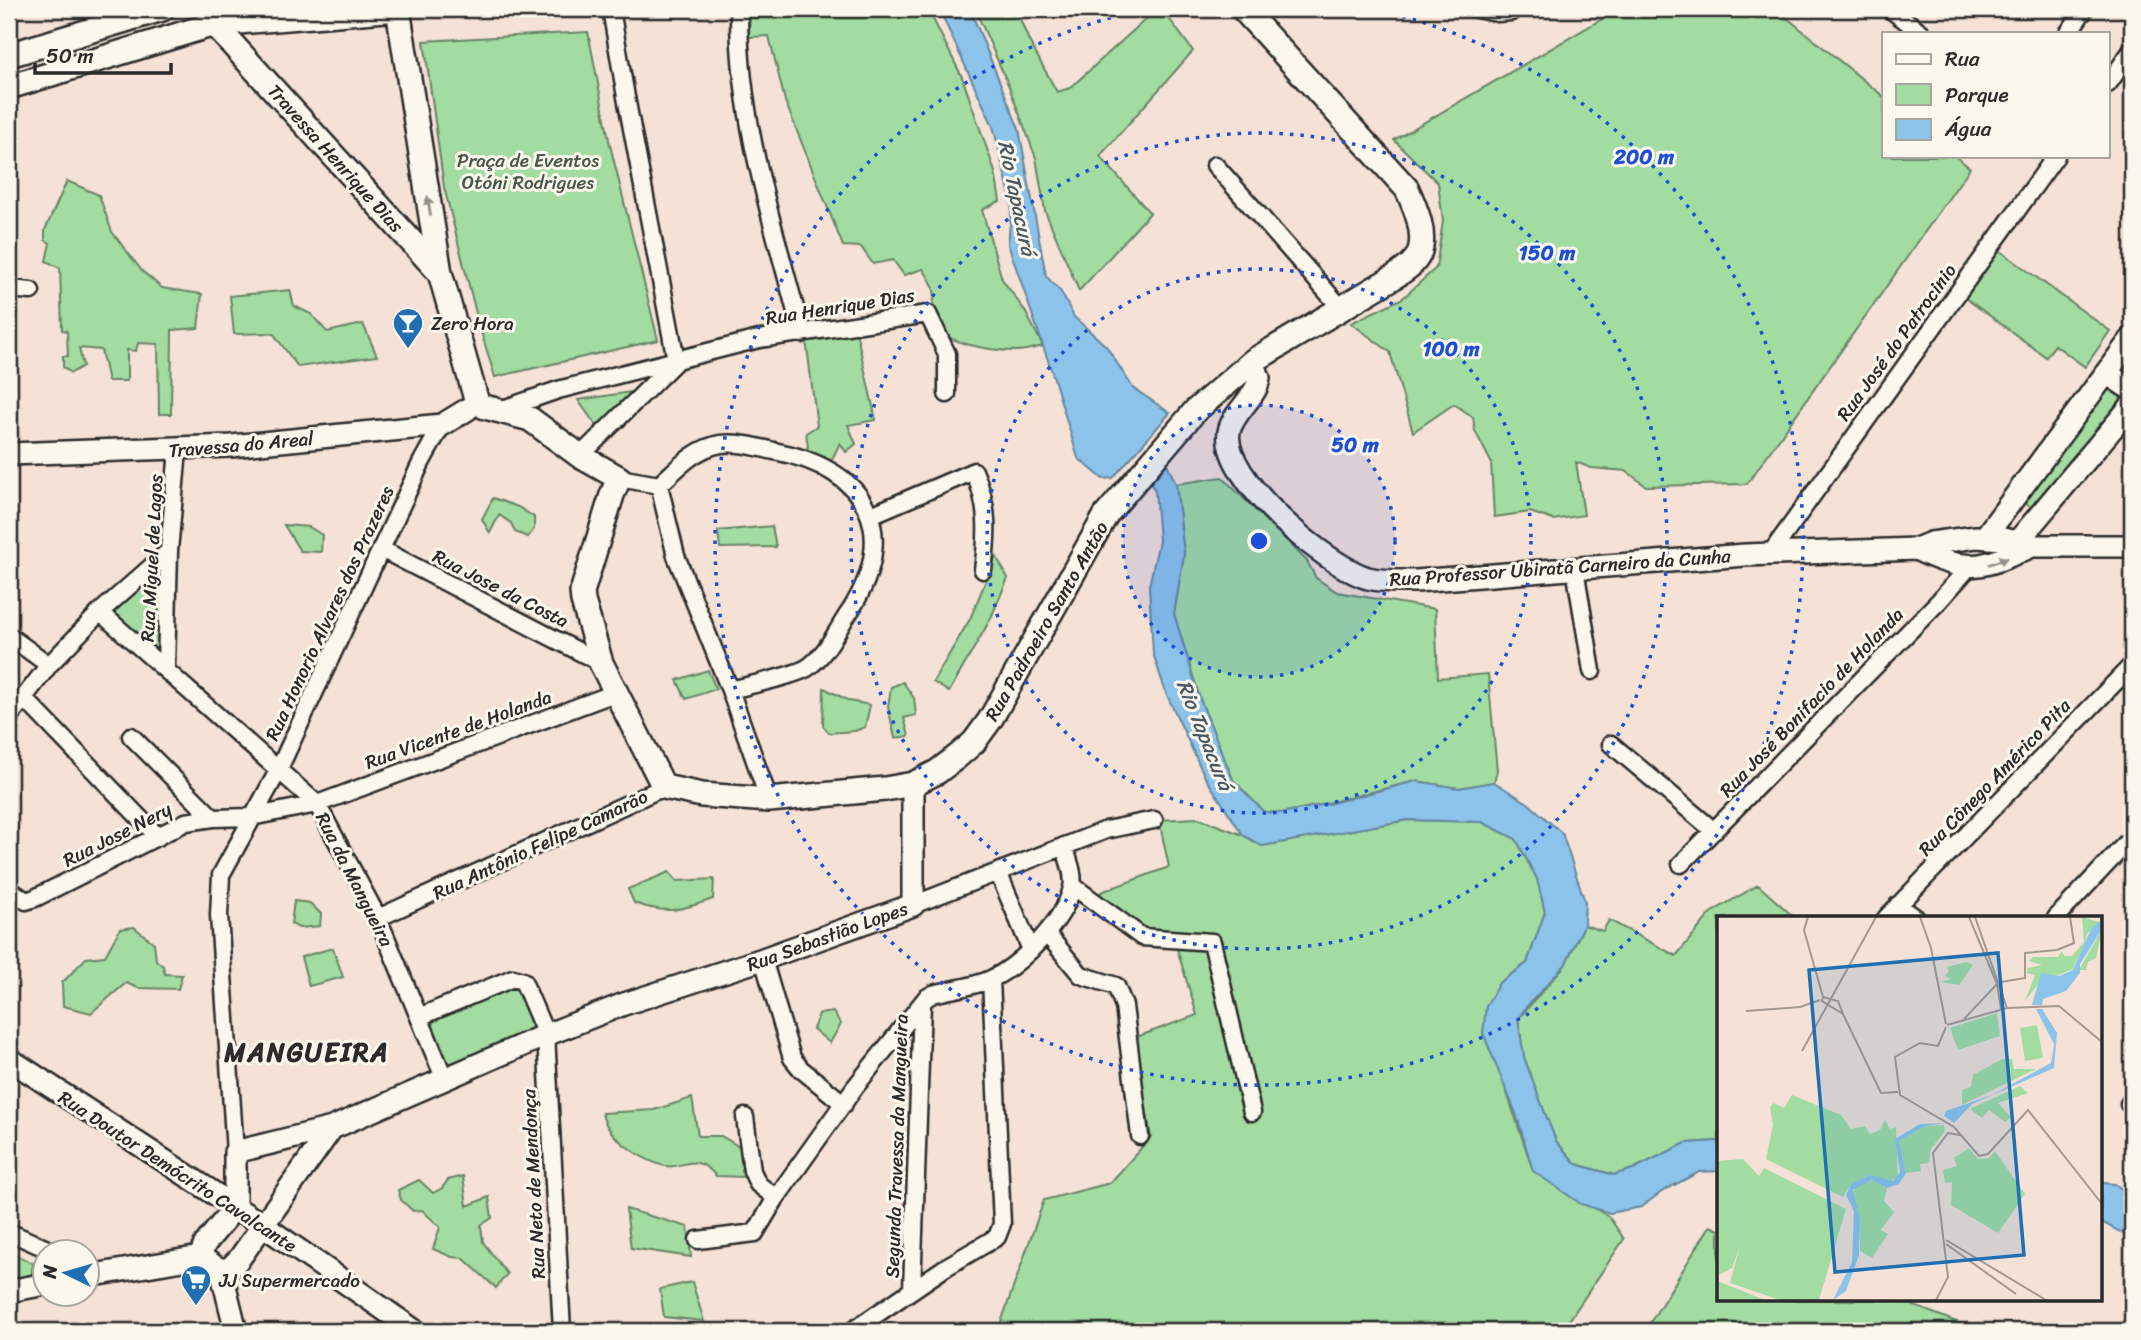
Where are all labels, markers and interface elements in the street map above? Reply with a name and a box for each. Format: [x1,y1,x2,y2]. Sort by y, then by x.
scale bar [35,32,172,76]
legend [1882,32,2110,158]
text: 50 m [46,37,94,75]
text: Rua [1945,40,1980,78]
street label: Travessa Henrique Dias [259,76,412,241]
text: Parque [1945,76,2009,114]
text: Água [1944,110,1992,148]
water label: Rio Tapacurá [986,137,1048,263]
text: 200 m [1613,138,1675,176]
park label: Praça de Eventos Otóni Rodrigues [457,144,599,199]
one-way arrow [423,195,434,217]
text: 150 m [1519,234,1576,272]
street label: Rua José do Patrocinio [1828,256,1965,428]
street label: Rua Henrique Dias [763,278,917,335]
bar icon: Zero Hora [391,306,425,350]
place label: Zero Hora [431,307,514,340]
text: 100 m [1422,330,1480,368]
street label: Travessa do Areal [167,422,315,467]
text: 50 m [1331,426,1380,464]
street label: Rua Miguel de Lagos [131,473,172,643]
street label: Rua Honorio Alvares dos Prazeres [256,480,403,746]
street label: Rua Padroeiro Santo Antão [976,515,1117,728]
centre of rings [1247,529,1271,553]
street label: Rua Professor Ubiratã Carneiro da Cunha [1388,539,1732,596]
street label: Rua Jose da Costa [427,540,575,637]
one-way arrow [1988,555,2009,566]
street label: Rua José Bonifacio de Holanda [1711,599,1912,805]
water label: Rio Tapacurá [1165,674,1246,800]
street label: Rua Vicente de Holanda [360,680,557,779]
street label: Rua Cônego Américo Pita [1910,690,2079,864]
street label: Rua Antônio Felipe Camarão [427,780,654,909]
street label: Rua Jose Nery [57,793,178,876]
street label: Rua da Mangueira [306,806,403,953]
street label: Rua Sebastião Lopes [742,892,913,981]
inset map [1717,916,2102,1302]
street label: Segunda Travessa da Mangueira [875,1013,918,1278]
district label: MANGUEIRA [223,1029,390,1075]
street label: Rua Doutor Demócrito Cavalcante [52,1082,304,1261]
street label: Rua Neto de Mendonça [512,1088,555,1280]
north arrow [32,1238,102,1308]
text: N [32,1263,67,1281]
supermarket icon: JJ Supermercado [179,1263,213,1307]
place label: JJ Supermercado [218,1264,360,1297]

